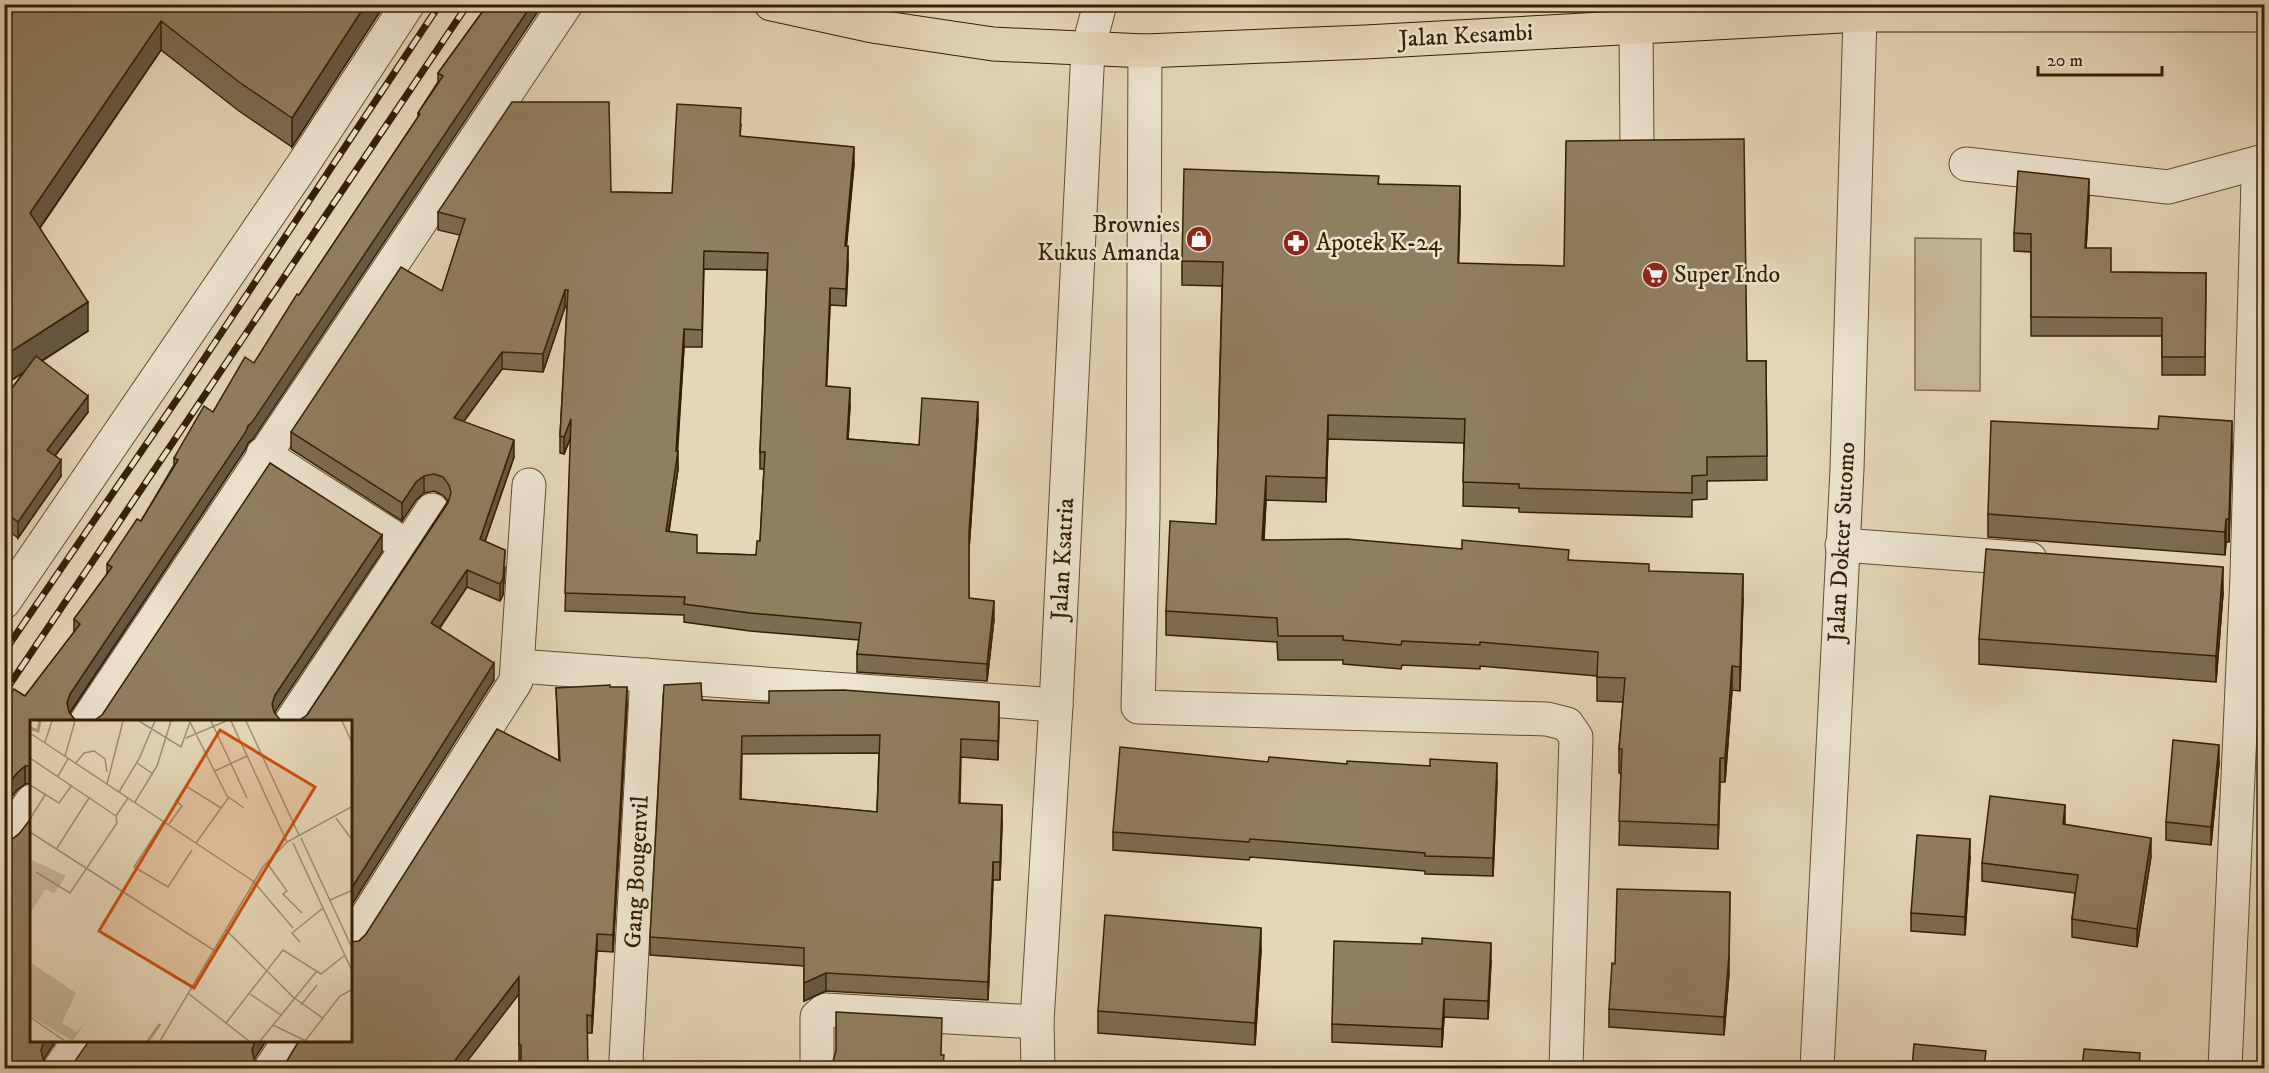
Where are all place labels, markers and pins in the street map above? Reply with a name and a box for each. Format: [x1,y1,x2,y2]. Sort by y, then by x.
place label: Brownies Kukus Amanda [1037,210,1181,268]
shop icon: Brownies Kukus Amanda [1184,224,1214,254]
pharmacy icon: Apotek K-24 [1281,228,1311,258]
place label: Apotek K-24 [1316,228,1443,258]
supermarket icon: Super Indo [1640,260,1670,290]
place label: Super Indo [1674,260,1780,290]

